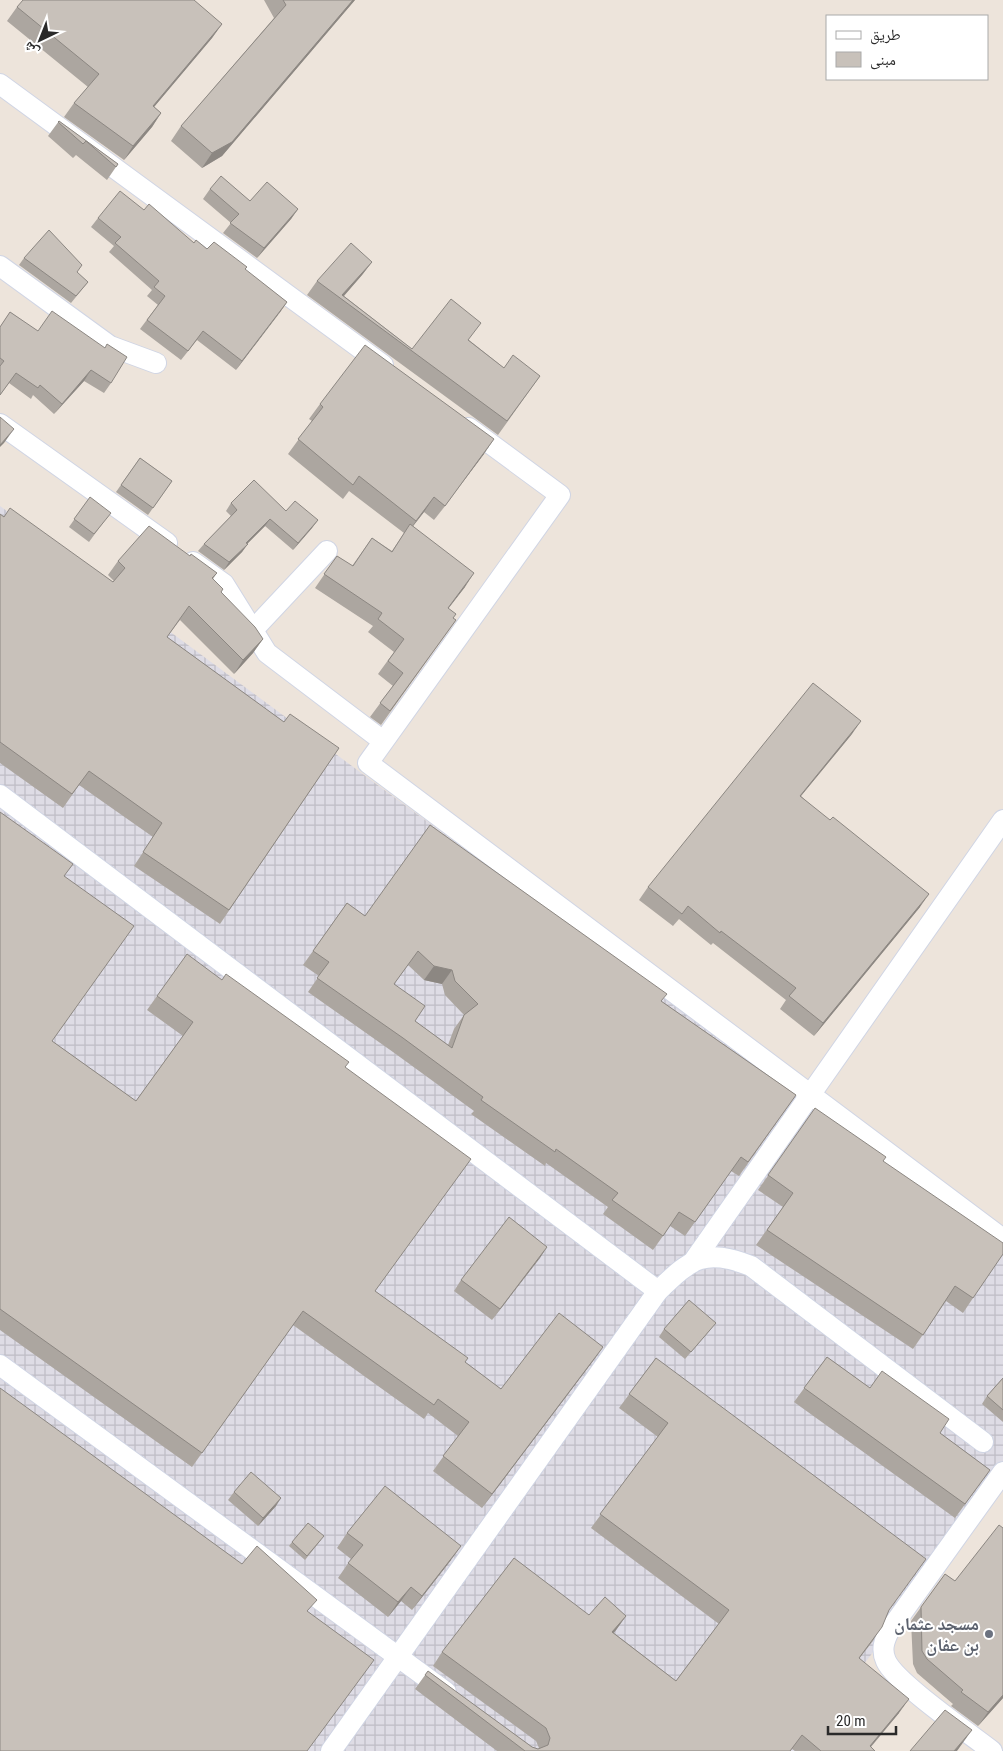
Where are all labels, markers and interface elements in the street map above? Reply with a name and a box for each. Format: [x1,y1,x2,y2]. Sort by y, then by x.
north arrow [15,15,65,65]
legend [826,15,988,80]
text: طريق [870,26,901,45]
text: ش [20,38,43,60]
text: مبنى [870,51,896,70]
place label: مسجد عثمان بن عفان [894,1613,979,1656]
marker: مسجد عثمان بن عفان [983,1628,995,1640]
scale bar [828,1704,896,1736]
text: 20 m [836,1712,866,1730]

